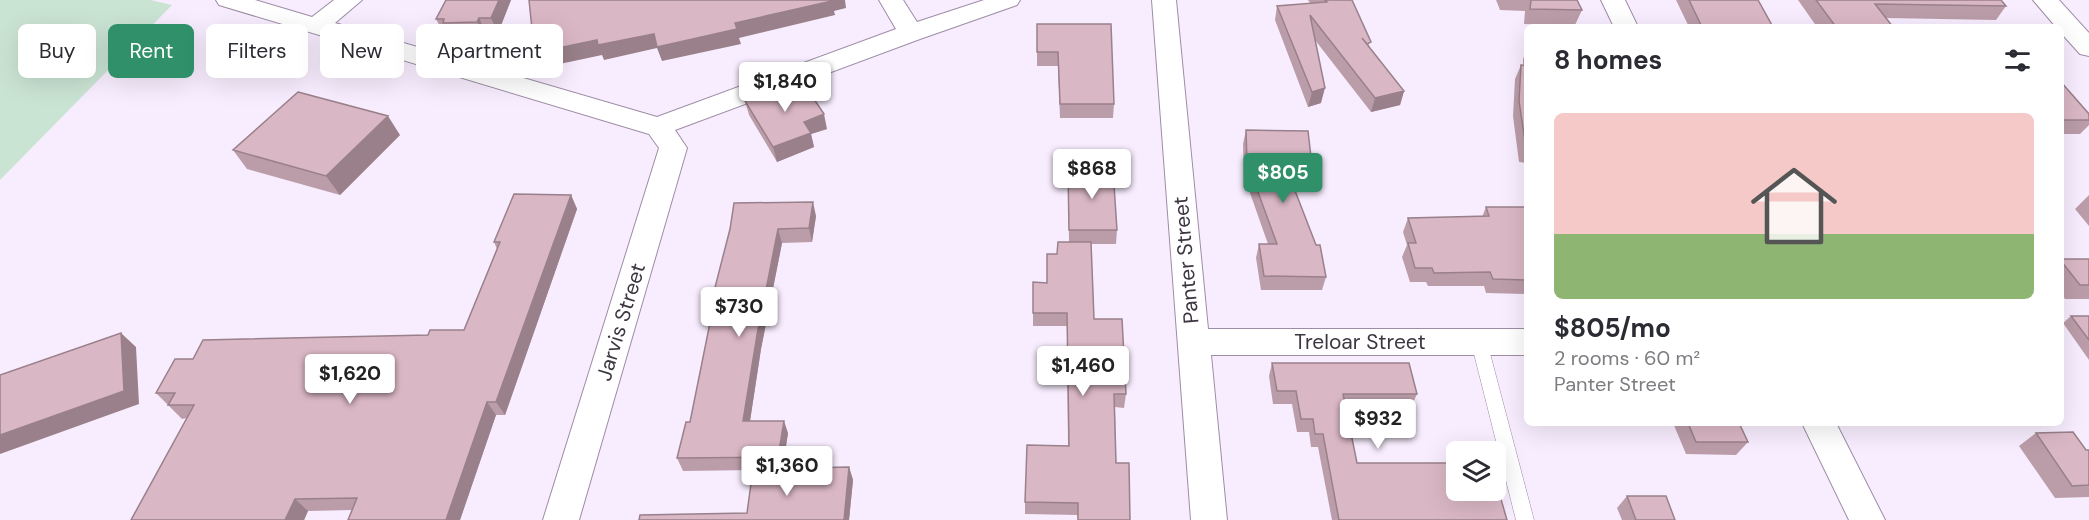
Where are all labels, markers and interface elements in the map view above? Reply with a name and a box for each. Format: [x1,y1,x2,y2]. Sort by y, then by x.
chip: Buy [18,24,96,78]
chip: Rent [108,24,194,78]
chip: Filters [206,24,308,78]
chip: New [320,24,404,78]
chip: Apartment [416,24,563,78]
text: 8 homes [1554,43,1662,77]
icon: filters [2001,44,2034,77]
pin: $1,840 [736,62,834,113]
text: $1,840 [753,68,817,94]
pin: $868 [1056,149,1128,200]
icon: home [1740,152,1848,260]
pin: $805 [1247,153,1319,204]
text: $868 [1067,155,1117,181]
text: $805 [1257,159,1309,185]
street label: Panter Street [1166,195,1206,325]
street label: Jarvis Street [590,260,652,384]
pin: $730 [703,287,775,338]
text: $730 [715,293,763,319]
text: $805/mo [1554,311,1671,345]
street label: Treloar Street [1294,328,1426,356]
text: 2 rooms · 60 m² [1554,345,1700,371]
pin: $1,460 [1034,346,1132,397]
text: $1,460 [1051,352,1115,378]
pin: $1,620 [301,354,399,405]
text: $1,620 [319,360,381,386]
text: Panter Street [1554,371,1676,397]
pin: $932 [1342,399,1414,450]
text: $932 [1354,405,1402,431]
map controls [1446,441,1506,501]
button: layers [1446,441,1506,501]
pin: $1,360 [738,446,836,497]
text: $1,360 [755,452,819,478]

